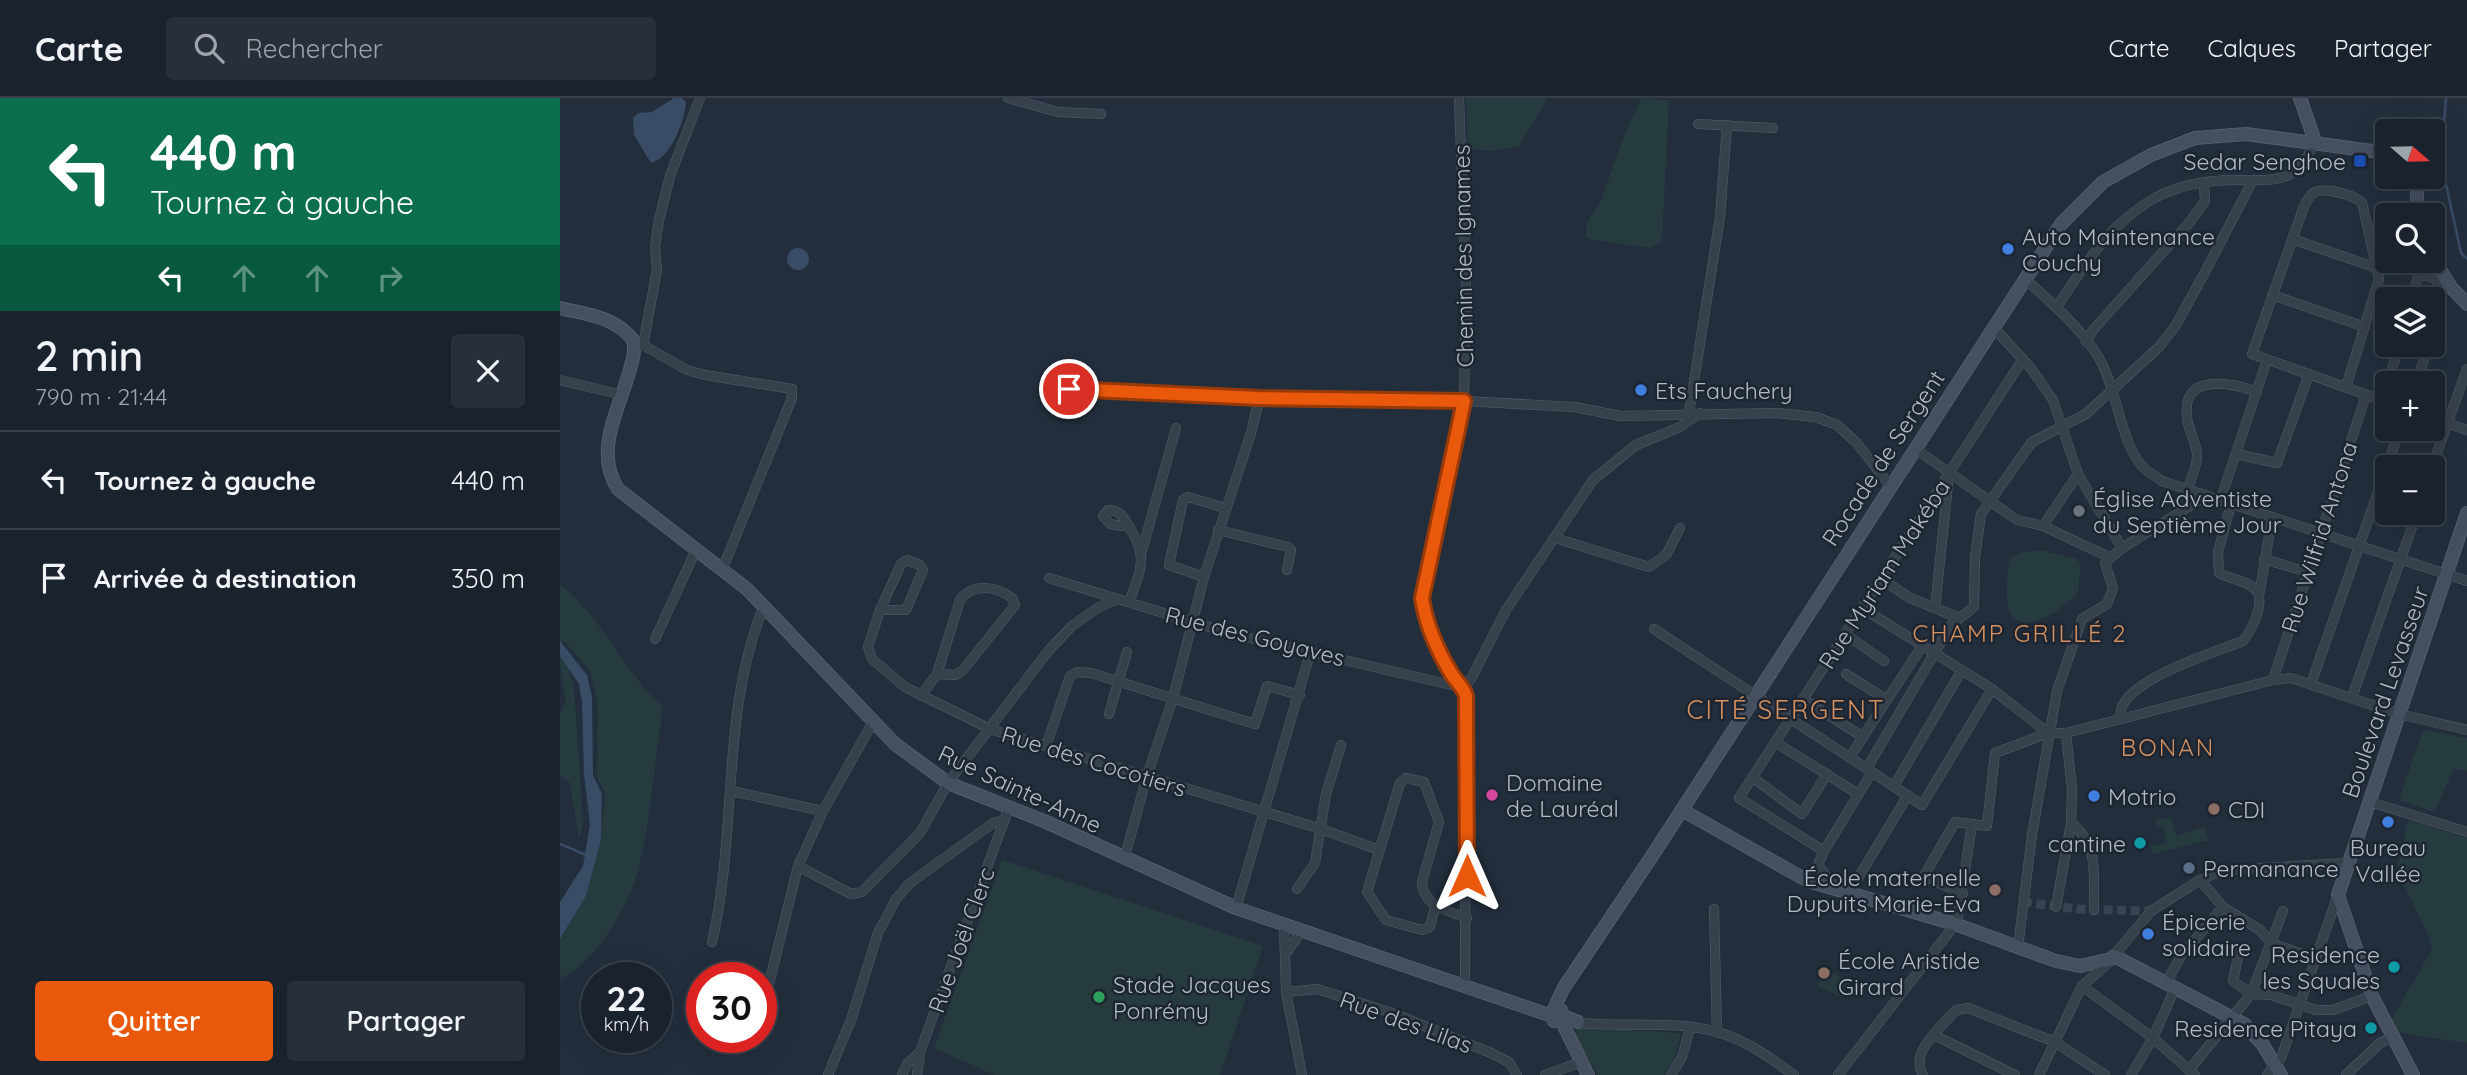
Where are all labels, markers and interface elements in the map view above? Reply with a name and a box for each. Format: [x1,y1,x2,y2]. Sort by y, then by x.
search box [166,17,656,80]
text: Carte [35,28,124,69]
icon: search [190,29,228,67]
text: Rechercher [246,32,383,65]
text: Carte [2108,33,2170,63]
text: Calques [2208,33,2296,63]
text: Partager [2334,33,2432,63]
north arrow [2375,119,2445,189]
map controls [2375,119,2445,525]
text: 440 m [150,121,297,182]
icon: left [35,126,126,217]
street label: Chemin des Ignames [1447,144,1479,368]
place label: Sedar Senghoe [2184,147,2346,176]
marker: Sedar Senghoe [2352,153,2368,169]
text: Tournez à gauche [150,182,414,222]
button: search [2375,203,2445,273]
place label: Auto Maintenance Couchy [2022,222,2215,277]
marker: Auto Maintenance Couchy [2000,241,2016,257]
icon: left [152,259,190,297]
icon: ahead [225,259,263,297]
icon: ahead [298,259,336,297]
icon: right [371,259,409,297]
button: layers [2375,287,2445,357]
text: 2 min [35,329,143,382]
button: close [451,334,525,408]
pin [1039,359,1099,419]
street label: Rocade de Sergent [1815,364,1951,551]
icon: arrive [1050,370,1088,408]
button: + [2375,371,2445,441]
place label: Ets Fauchery [1655,376,1793,405]
text: 790 m · 21:44 [35,382,167,411]
marker: Ets Fauchery [1633,382,1649,398]
street label: Rue Wilfrid Antona [2274,438,2364,636]
button: − [2375,455,2445,525]
icon: left [35,461,73,499]
text: Tournez à gauche [94,464,316,497]
text: 440 m [451,464,525,497]
street label: Rue Myriam Makéba [1812,474,1956,674]
place label: Église Adventiste du Septième Jour [2093,484,2282,539]
marker: Église Adventiste du Septième Jour [2071,503,2087,519]
icon: arrive [35,559,73,597]
text: Arrivée à destination [94,562,357,595]
text: 350 m [451,562,525,595]
street label: Boulevard Levasseur [2335,582,2435,802]
street label: Rue des Goyaves [1162,600,1348,672]
district label: CHAMP GRILLÉ 2 [1913,618,2127,648]
district label: CITÉ SERGENT [1686,693,1886,726]
street label: Rue des Cocotiers [998,719,1190,803]
district label: BONAN [2121,732,2215,762]
street label: Rue Sainte-Anne [934,739,1106,839]
place label: Domaine de Lauréal [1506,768,1619,823]
place label: Motrio [2108,782,2176,811]
marker: Domaine de Lauréal [1484,787,1500,803]
marker: Motrio [2086,788,2102,804]
place label: CDI [2228,795,2265,824]
marker: CDI [2206,801,2222,817]
marker: Bureau Vallée [2380,814,2396,830]
place label: cantine [2048,829,2126,858]
place label: Bureau Vallée [2350,833,2426,888]
marker: cantine [2132,835,2148,851]
position arrow [1430,839,1504,913]
place label: Permanance [2203,854,2339,883]
marker: Permanance [2181,860,2197,876]
street label: Rue Joël Clerc [921,863,1001,1017]
place label: École maternelle Dupuits Marie-Eva [1787,863,1981,918]
marker: École maternelle Dupuits Marie-Eva [1987,882,2003,898]
place label: Épicerie solidaire [2162,907,2251,962]
marker: Épicerie solidaire [2140,926,2156,942]
place label: Residence les Squales [2262,940,2380,995]
place label: École Aristide Girard [1838,946,1980,1001]
marker: Residence les Squales [2386,959,2402,975]
speed limit sign: 30 [686,962,777,1053]
marker: École Aristide Girard [1816,965,1832,981]
place label: Stade Jacques Ponrémy [1113,970,1271,1025]
text: 22 [607,976,646,1020]
button: Quitter [35,981,273,1061]
button: Partager [287,981,525,1061]
street label: Rue des Lilas [1336,985,1476,1059]
marker: Stade Jacques Ponrémy [1091,989,1107,1005]
text: km/h [604,1013,649,1036]
place label: Residence Pitaya [2174,1014,2357,1043]
marker: Residence Pitaya [2363,1020,2379,1036]

